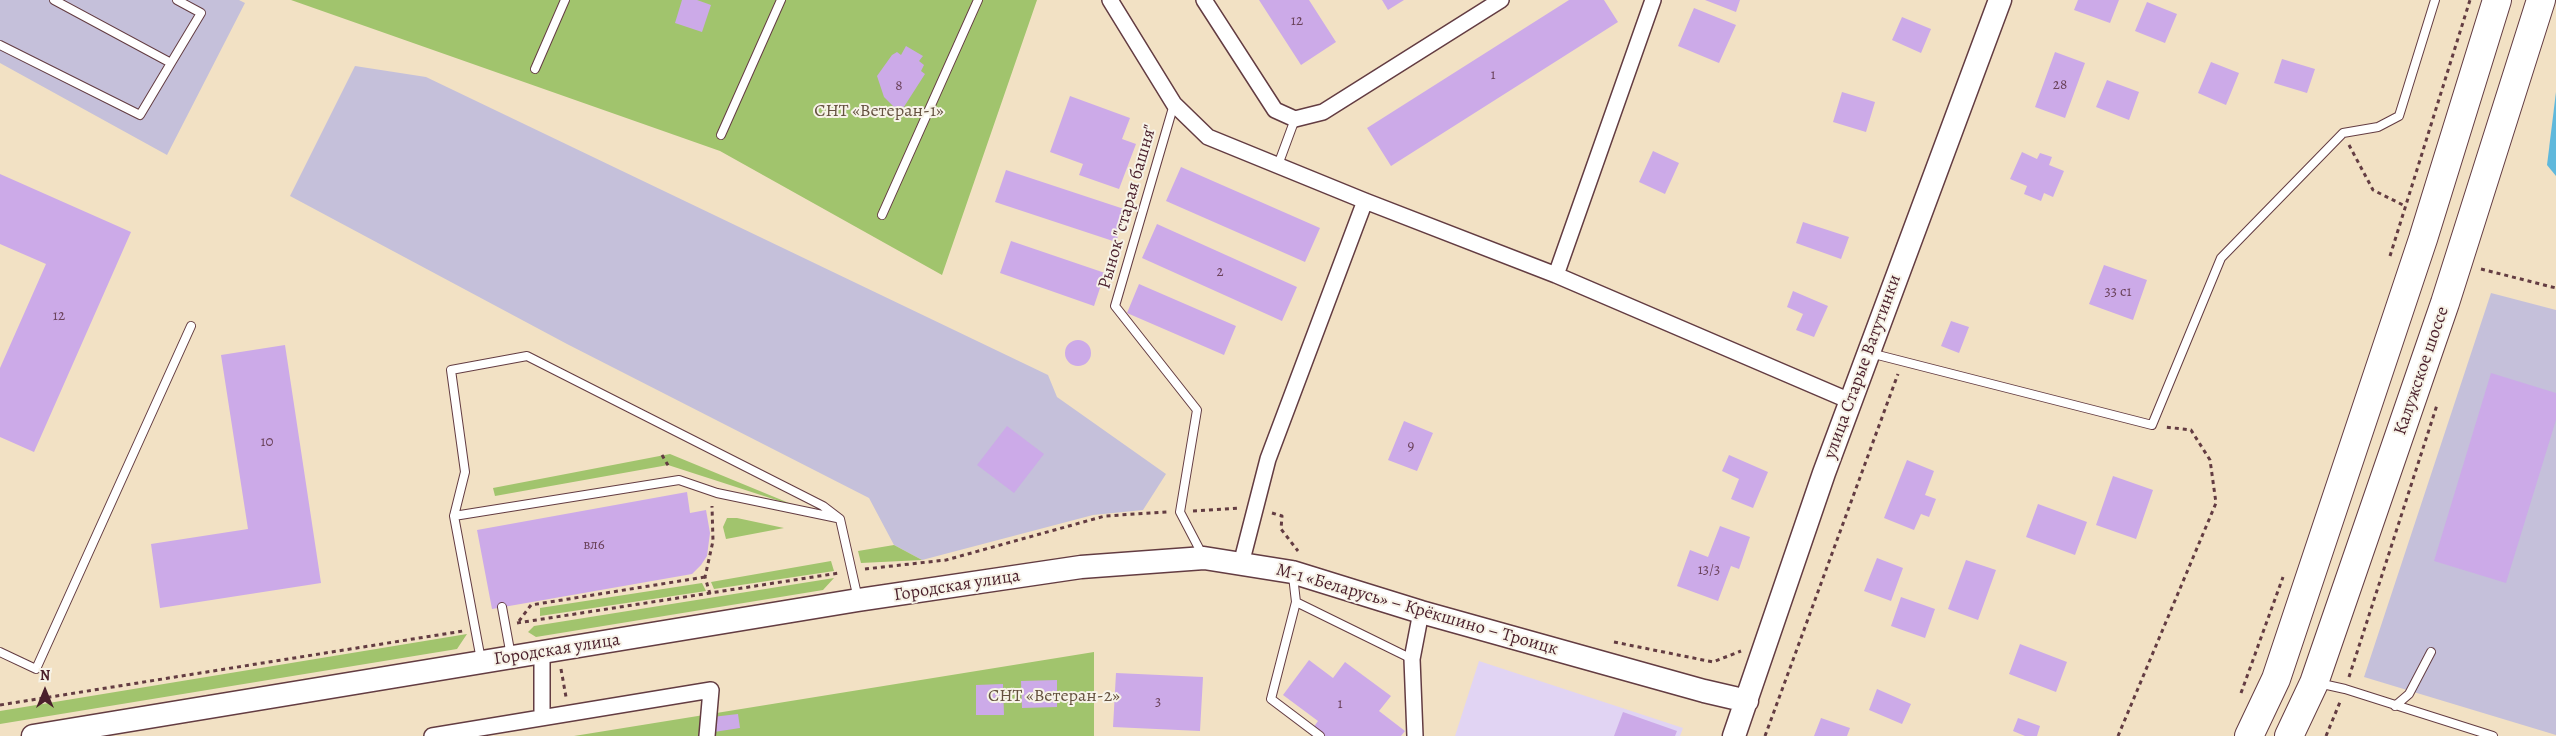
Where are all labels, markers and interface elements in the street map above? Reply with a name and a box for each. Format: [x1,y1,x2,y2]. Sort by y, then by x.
house number: 12 [1291,12,1303,30]
house number: 1 [1490,66,1496,84]
house number: 28 [2053,76,2067,94]
house number: 8 [895,77,903,95]
park label: СНТ «Ветеран-1» [814,101,944,123]
street label: Рынок "старая башня" [1094,122,1162,292]
house number: 2 [1216,263,1224,281]
street label: улица Старые Ватутинки [1820,272,1906,462]
house number: 33 с1 [2104,283,2132,301]
street label: Калужское шоссе [2390,304,2454,438]
house number: 12 [53,307,65,325]
house number: 10 [260,433,274,451]
house number: 9 [1408,437,1414,455]
house number: вл6 [583,536,605,554]
street label: М-1 «Беларусь» – Крёкшино – Троицк [1273,559,1561,661]
house number: 13/3 [1698,561,1720,579]
street label: Городская улица [892,565,1022,607]
street label: Городская улица [492,629,622,671]
north arrow [20,666,70,716]
text: N [40,666,50,685]
park label: СНТ «Ветеран-2» [988,686,1120,708]
house number: 3 [1155,693,1161,711]
house number: 1 [1337,695,1343,713]

